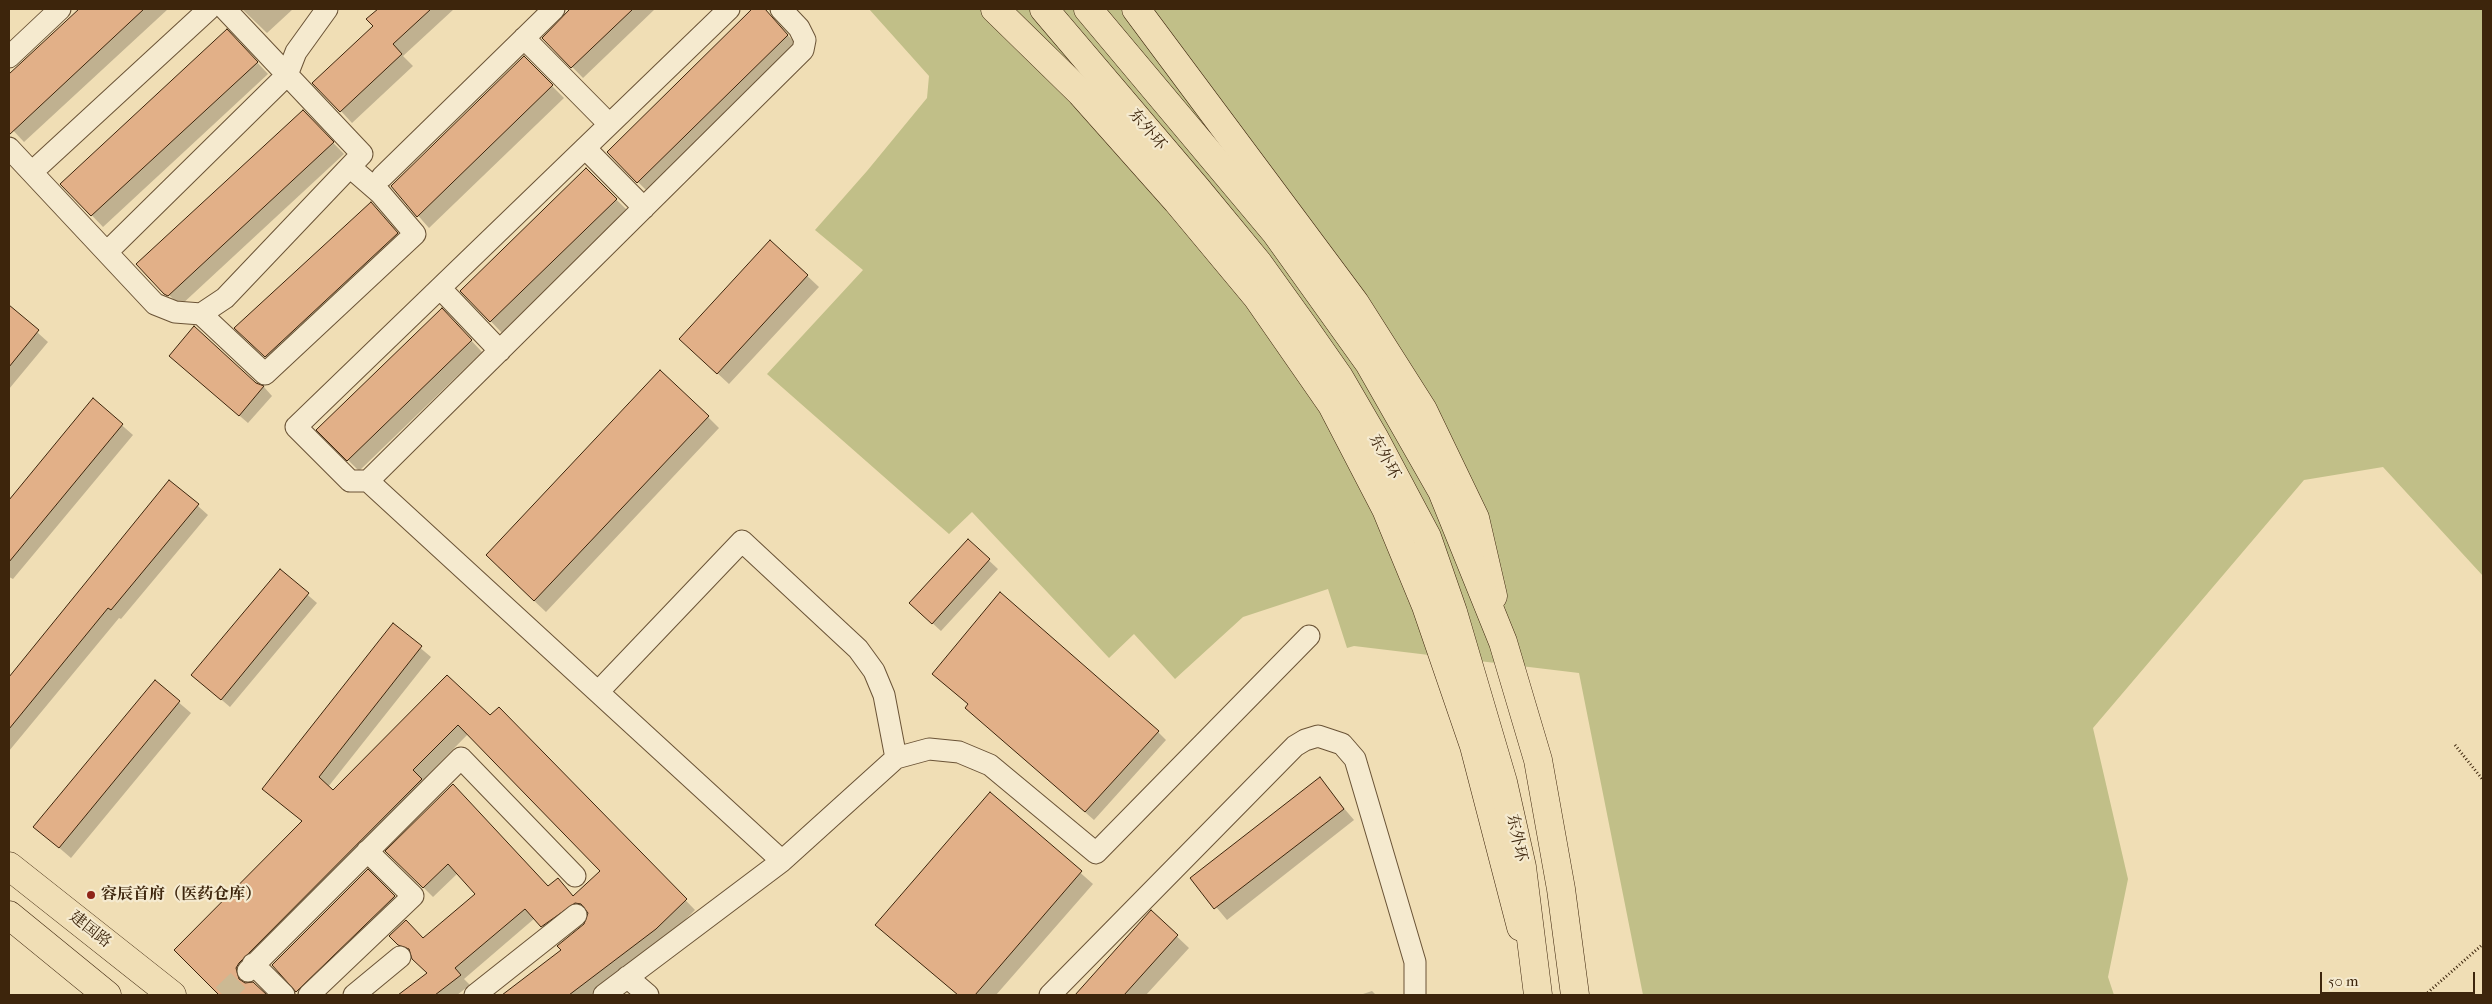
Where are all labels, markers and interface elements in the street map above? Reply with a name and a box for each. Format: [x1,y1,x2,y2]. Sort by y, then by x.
street label: 东外环 [1124,105,1170,155]
street label: 东外环 [1364,431,1404,483]
street label: 东外环 [1502,813,1530,863]
place label: 容辰首府（医药仓库） [101,885,261,905]
marker: 容辰首府（医药仓库） [85,889,97,901]
street label: 建国路 [65,908,115,952]
scale bar [2322,962,2477,994]
text: 50 m [2328,972,2358,990]

